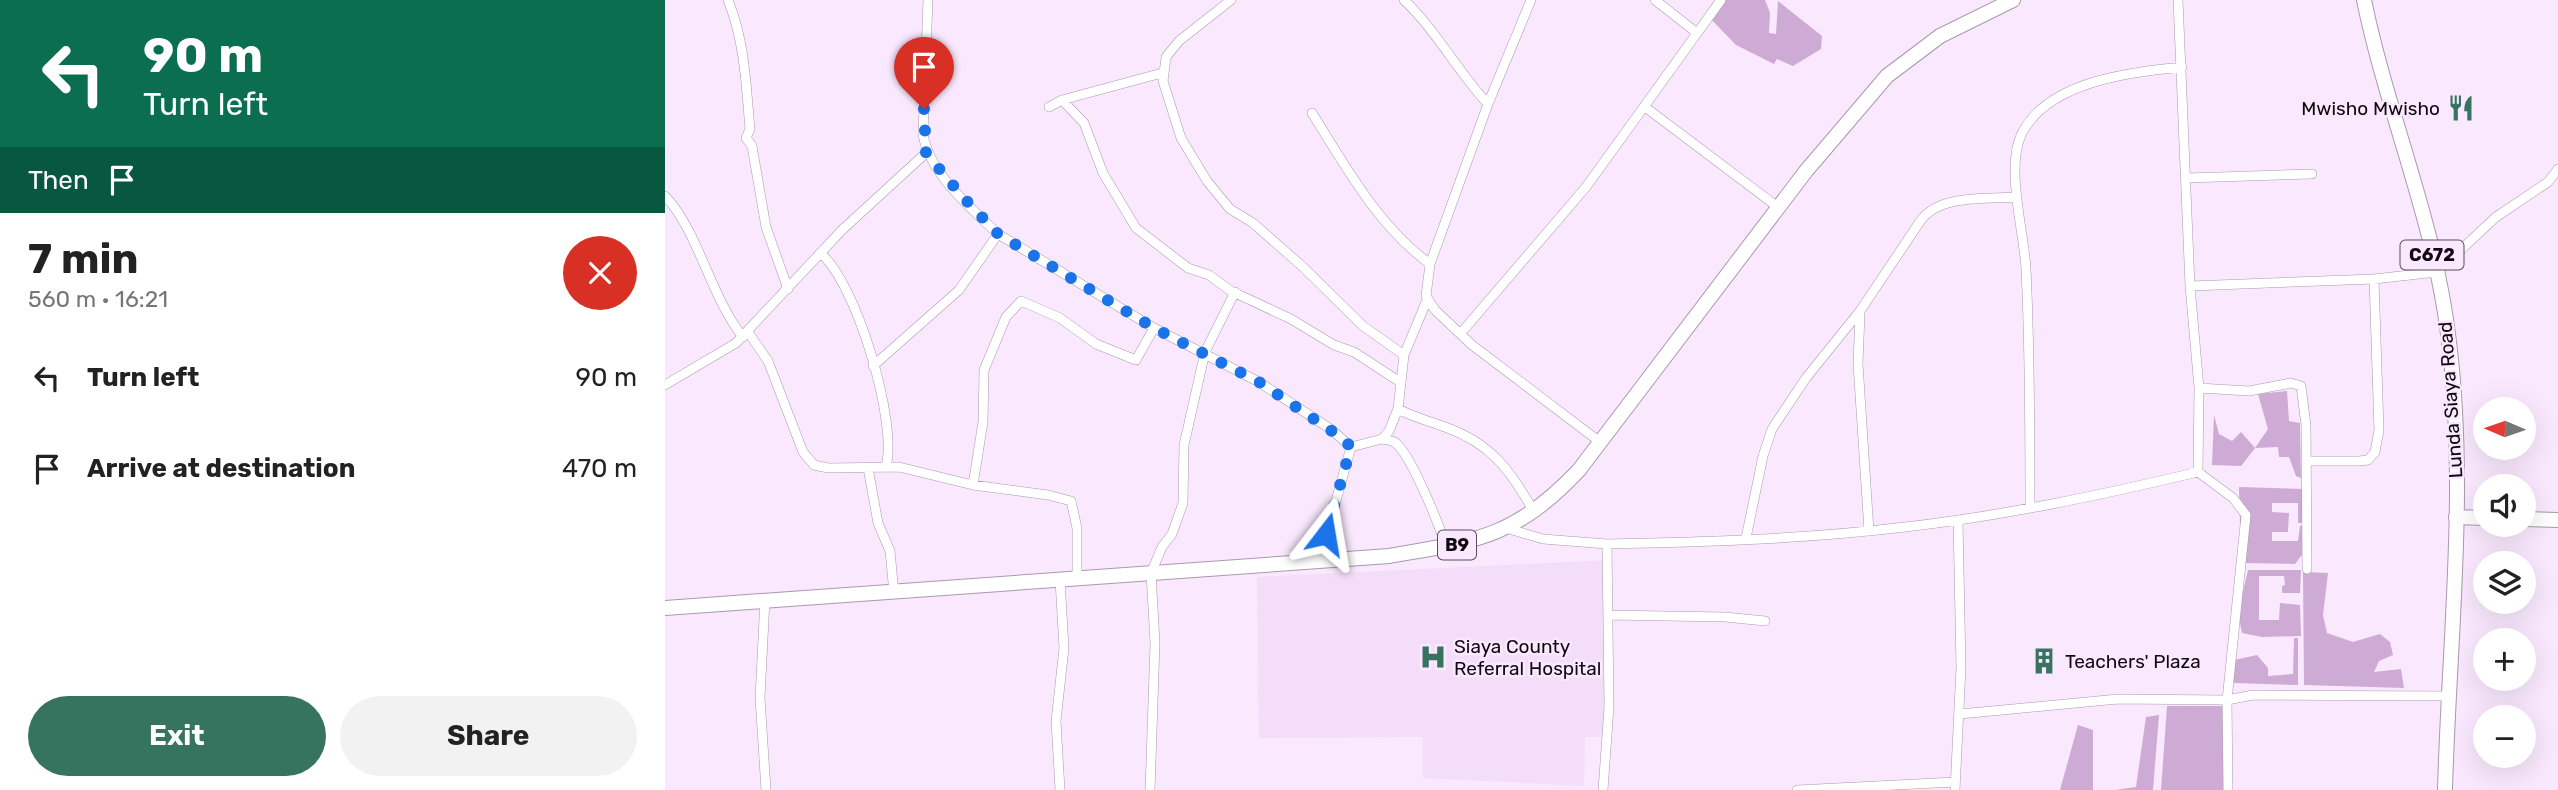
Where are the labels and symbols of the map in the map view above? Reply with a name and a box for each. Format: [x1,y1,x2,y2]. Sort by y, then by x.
pin [894,37,954,109]
restaurant icon: Mwisho Mwisho [2446,93,2476,123]
place label: Mwisho Mwisho [2301,97,2440,120]
road number: C672 [2401,241,2463,270]
street label: Lunda Siaya Road [2434,321,2467,479]
north arrow [2473,397,2536,460]
position arrow [1289,497,1363,571]
road number: B9 [1438,530,1476,560]
place label: Siaya County Referral Hospital [1454,635,1601,680]
hospital icon: Siaya County Referral Hospital [1418,642,1448,672]
building icon: Teachers' Plaza [2029,646,2059,676]
place label: Teachers' Plaza [2065,650,2201,673]

